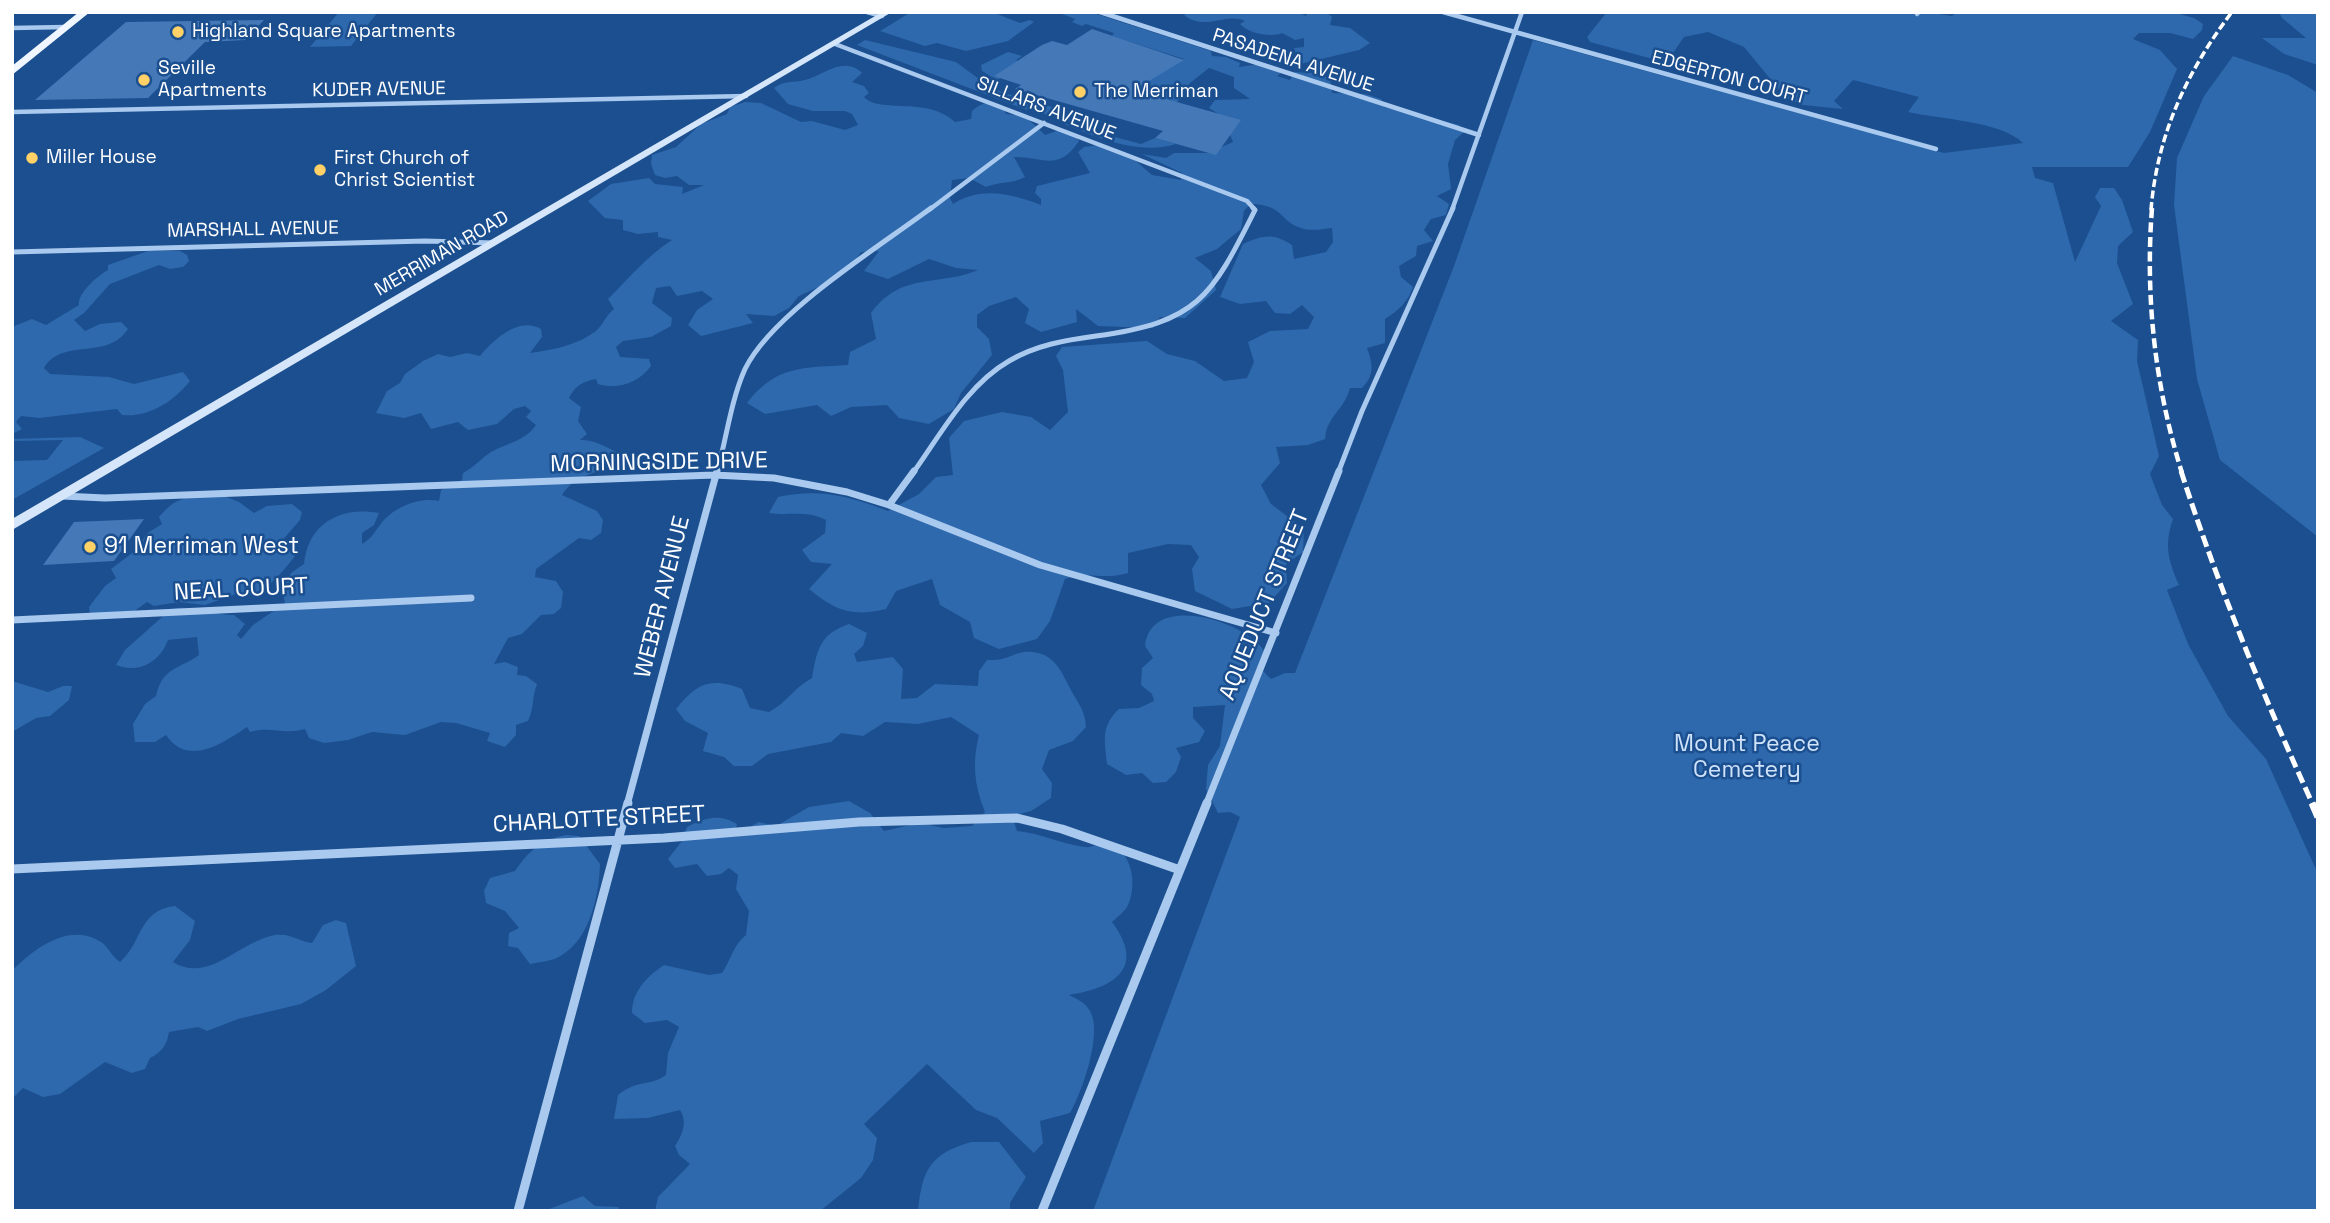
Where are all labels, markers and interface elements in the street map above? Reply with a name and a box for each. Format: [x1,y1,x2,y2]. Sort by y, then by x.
place label: Highland Square Apartments [192,21,455,43]
marker: Highland Square Apartments [170,24,186,40]
street label: PASADENA AVENUE [1210,24,1376,98]
street label: EDGERTON COURT [1649,46,1809,110]
place label: Seville Apartments [158,58,267,102]
marker: Seville Apartments [136,72,152,88]
street label: SILLARS AVENUE [973,72,1119,146]
street label: KUDER AVENUE [312,77,446,103]
place label: The Merriman [1094,81,1219,103]
marker: The Merriman [1072,84,1088,100]
place label: Miller House [46,147,157,169]
place label: First Church of Christ Scientist [334,148,475,192]
marker: Miller House [24,150,40,166]
marker: First Church of Christ Scientist [312,162,328,178]
street label: MERRIMAN ROAD [371,206,513,302]
street label: MARSHALL AVENUE [167,217,339,243]
street label: MORNINGSIDE DRIVE [550,447,768,479]
street label: AQUEDUCT STREET [1214,506,1316,704]
street label: WEBER AVENUE [630,513,696,681]
place label: 91 Merriman West [104,533,299,561]
marker: 91 Merriman West [82,539,98,555]
street label: NEAL COURT [173,573,309,607]
park label: Mount Peace Cemetery [1674,731,1820,785]
street label: CHARLOTTE STREET [492,801,706,839]

